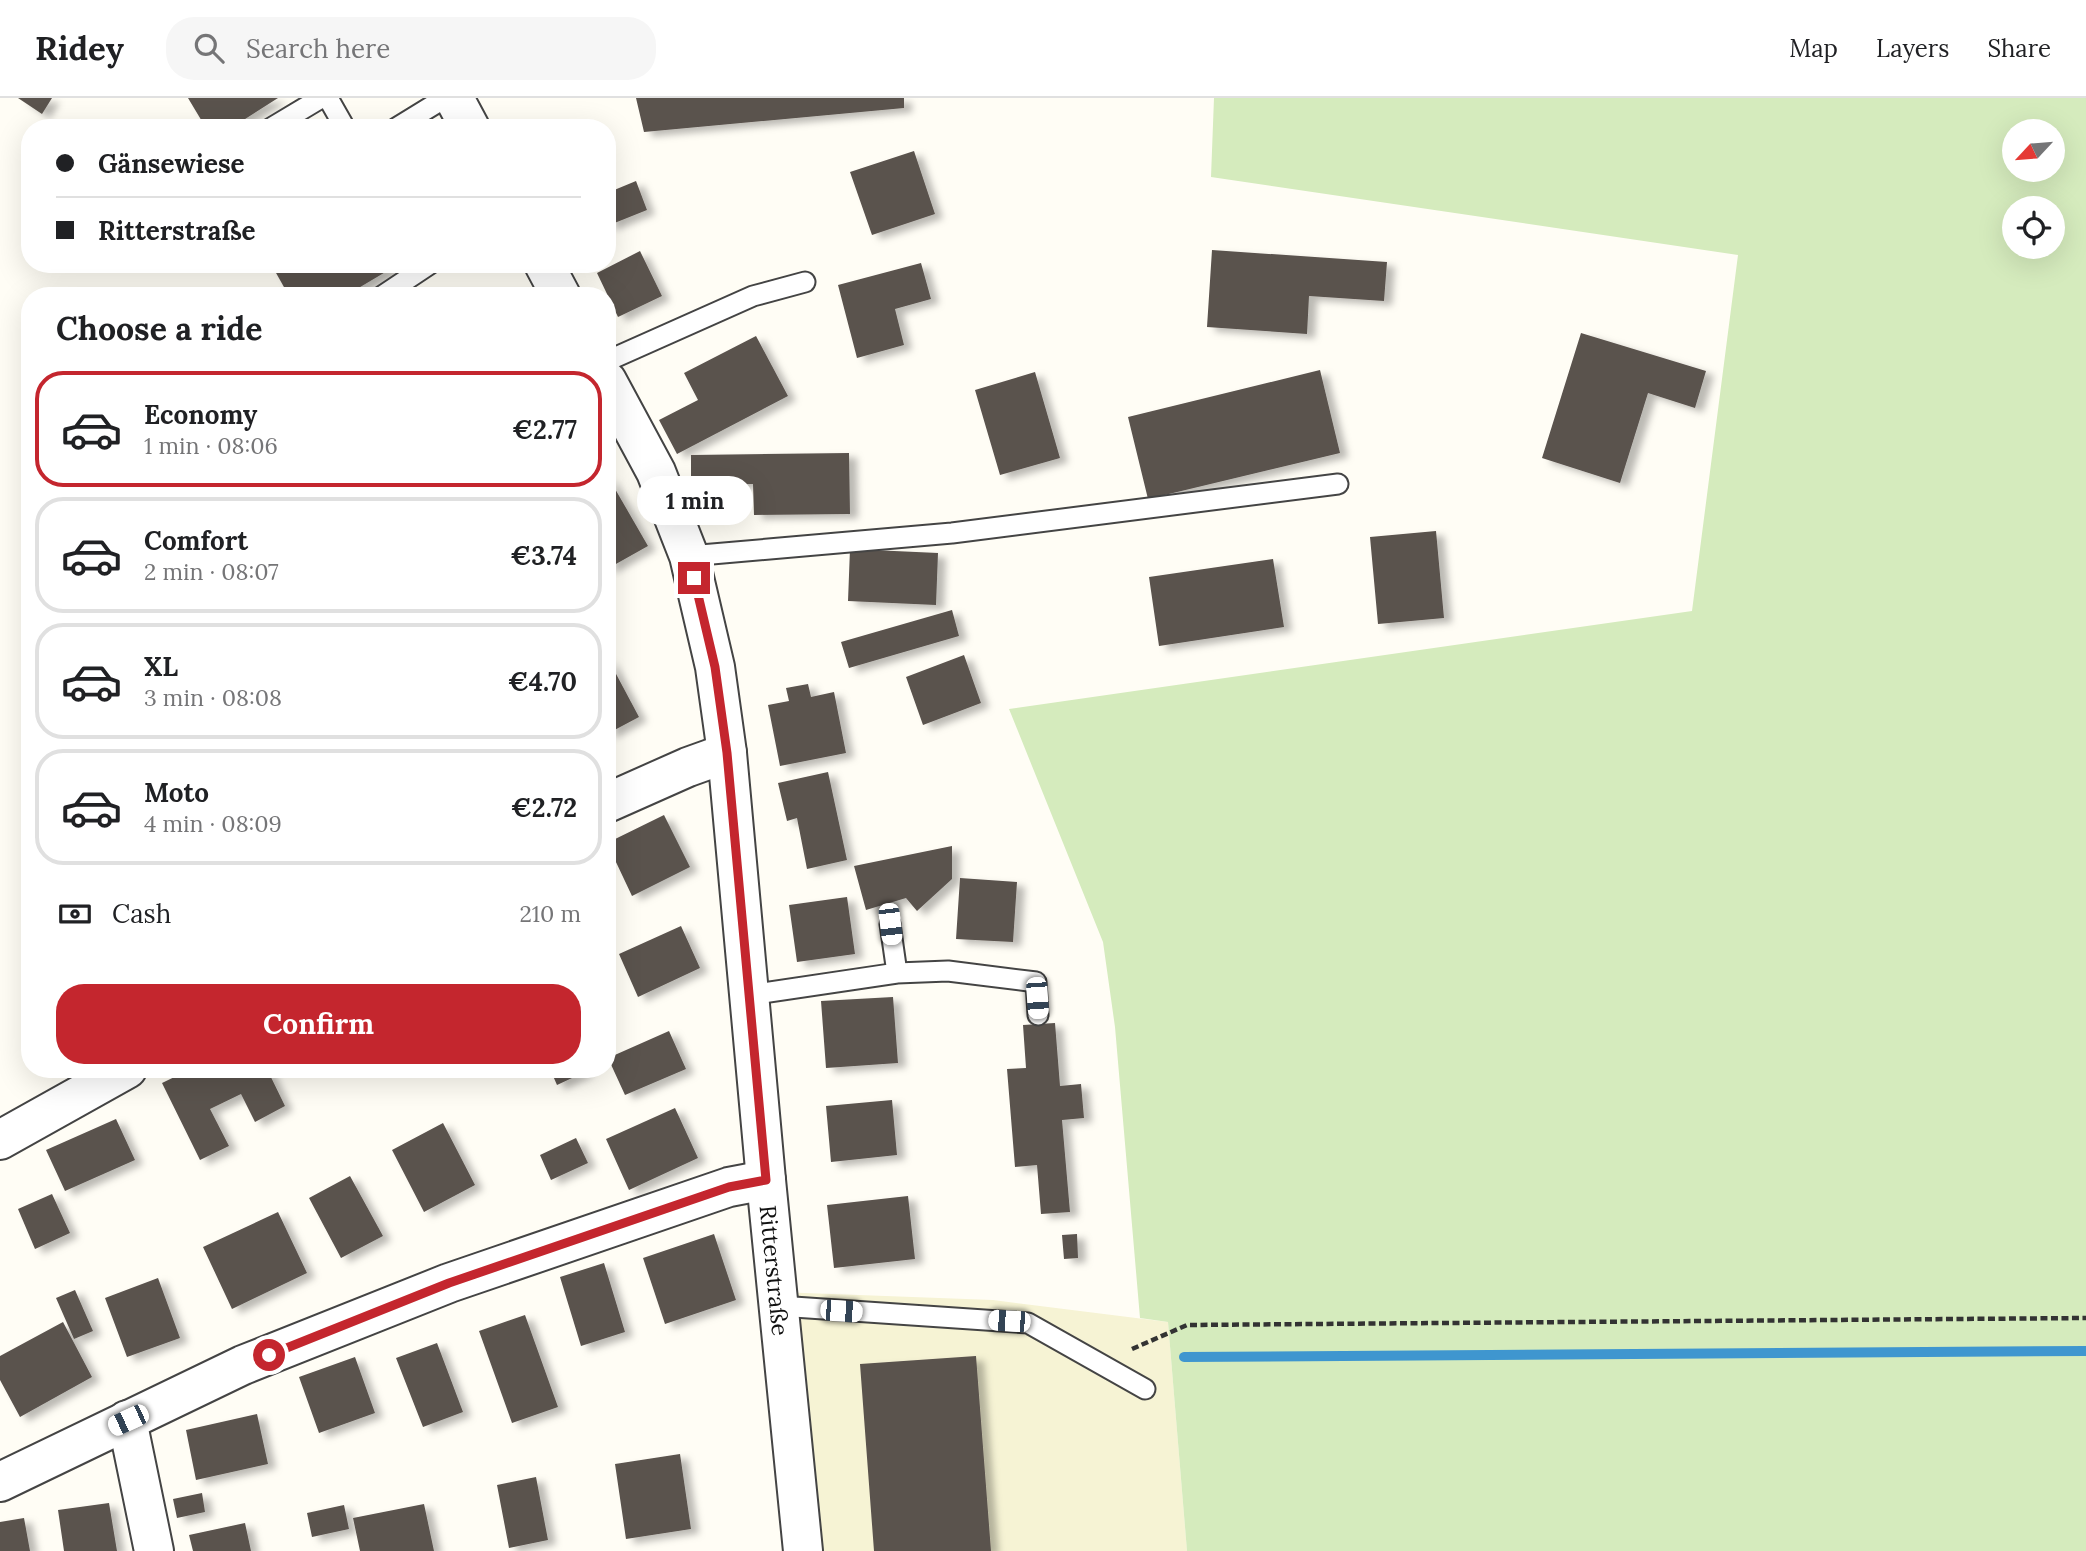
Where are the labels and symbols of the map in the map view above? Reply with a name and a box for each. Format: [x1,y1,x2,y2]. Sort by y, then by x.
north arrow [2002,119,2065,182]
callout: 1 min [636,476,752,526]
route end [678,562,710,594]
car [878,902,903,946]
car [1026,976,1049,1020]
street label: Ritterstraße [754,1204,796,1337]
car [820,1299,863,1323]
car [988,1309,1031,1333]
route start [253,1339,285,1371]
car [105,1402,152,1438]

